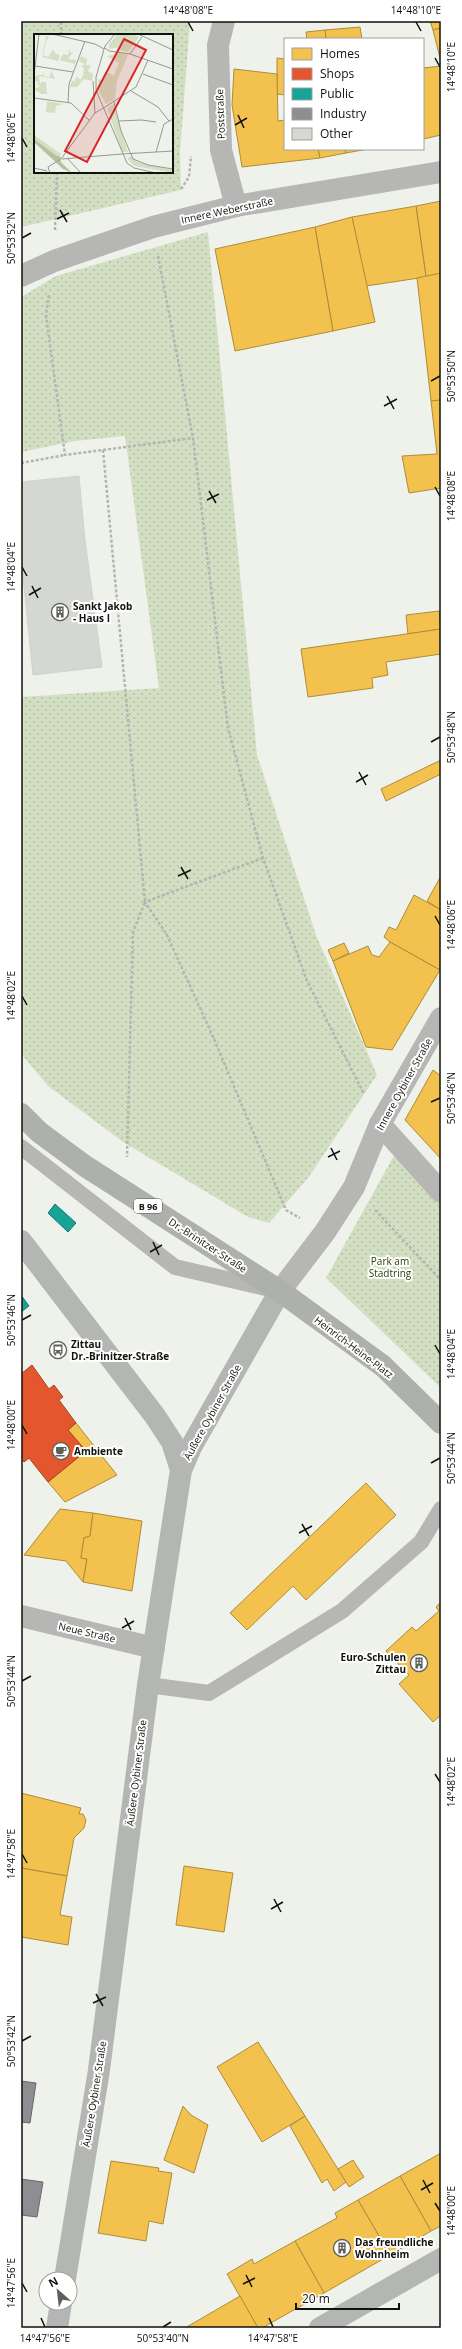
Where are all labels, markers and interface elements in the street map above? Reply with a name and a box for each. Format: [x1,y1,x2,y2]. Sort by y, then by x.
text: 14°48'08"E [163,3,213,17]
text: 14°48'10"E [391,3,441,17]
inset map [34,34,173,173]
legend [284,38,424,150]
text: 14°48'10"E [444,42,458,92]
text: Homes [320,45,360,62]
text: Shops [320,65,355,82]
text: Public [320,85,354,102]
street label: Poststraße [212,88,228,139]
text: Industry [320,105,367,122]
text: 14°48'06"E [4,113,18,163]
text: Other [320,125,353,142]
street label: Innere Weberstraße [180,193,275,227]
text: 50°53'52"N [4,212,18,264]
text: 50°53'50"N [444,350,458,402]
text: 14°48'08"E [444,471,458,521]
text: 14°48'04"E [4,542,18,592]
place label: Sankt Jakob - Haus I [73,599,132,625]
building icon: Sankt Jakob - Haus I [50,602,70,622]
text: 50°53'48"N [444,711,458,763]
text: 14°48'06"E [444,900,458,950]
text: 14°48'02"E [4,971,18,1021]
street label: Innere Oybiner Straße [373,1035,435,1133]
text: 50°53'46"N [444,1072,458,1124]
road number: B 96 [134,1199,162,1213]
street label: Dr.-Brinitzer-Straße [166,1214,250,1276]
park label: Park am Stadtring [369,1254,412,1280]
text: 50°53'46"N [4,1294,18,1346]
street label: Heinrich-Heine-Platz [312,1313,396,1381]
text: 14°48'04"E [444,1329,458,1379]
place label: Zittau Dr.-Brinitzer-Straße [71,1337,169,1363]
bus stop icon: Zittau Dr.-Brinitzer-Straße [48,1340,68,1360]
street label: Äußere Oybiner Straße [180,1361,244,1462]
text: 14°48'00"E [4,1400,18,1450]
text: 50°53'44"N [444,1432,458,1484]
cafe icon: Ambiente [51,1441,71,1461]
place label: Ambiente [74,1444,123,1458]
street label: Neue Straße [57,1619,117,1645]
place label: Euro-Schulen Zittau [341,1650,406,1676]
building icon: Euro-Schulen Zittau [409,1653,429,1673]
text: 50°53'44"N [4,1655,18,1707]
street label: Äußere Oybiner Straße [123,1719,150,1827]
text: 14°48'02"E [444,1757,458,1807]
text: 14°47'58"E [4,1829,18,1879]
text: 50°53'42"N [4,2015,18,2067]
street label: Äußere Oybiner Straße [79,2040,109,2148]
text: 14°48'00"E [444,2186,458,2236]
place label: Das freundliche Wohnheim [355,2235,434,2261]
building icon: Das freundliche Wohnheim [332,2238,352,2258]
text: 14°47'56"E [4,2258,18,2308]
north arrow [38,2271,78,2311]
text: N [46,2273,61,2290]
scale bar [296,2285,399,2311]
text: 20 m [302,2290,330,2307]
text: 14°47'56"E [20,2331,70,2345]
text: 50°53'40"N [137,2331,189,2345]
text: 14°47'58"E [248,2331,298,2345]

